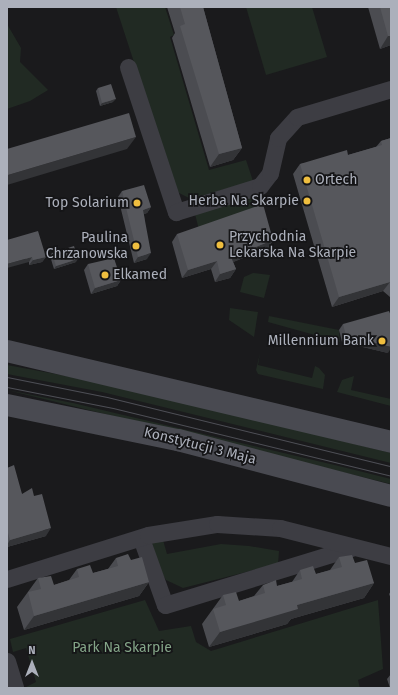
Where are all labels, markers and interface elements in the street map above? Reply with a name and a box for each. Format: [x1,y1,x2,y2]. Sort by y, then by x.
place label: Ortech [315,172,357,188]
marker: Ortech [302,175,312,185]
place label: Herba Na Skarpie [189,193,299,209]
place label: Top Solarium [45,195,129,211]
marker: Herba Na Skarpie [302,196,312,206]
marker: Top Solarium [132,198,142,208]
place label: Przychodnia Lekarska Na Skarpie [229,229,356,262]
place label: Paulina Chrzanowska [46,230,128,262]
marker: Przychodnia Lekarska Na Skarpie [214,239,226,251]
marker: Paulina Chrzanowska [131,241,141,251]
place label: Elkamed [113,267,167,283]
marker: Elkamed [100,270,110,280]
place label: Millennium Bank [268,333,374,349]
marker: Millennium Bank [377,336,387,346]
street label: Konstytucji 3 Maja [142,424,258,468]
park label: Park Na Skarpie [72,640,172,656]
north arrow [12,643,52,683]
text: N [28,644,36,657]

